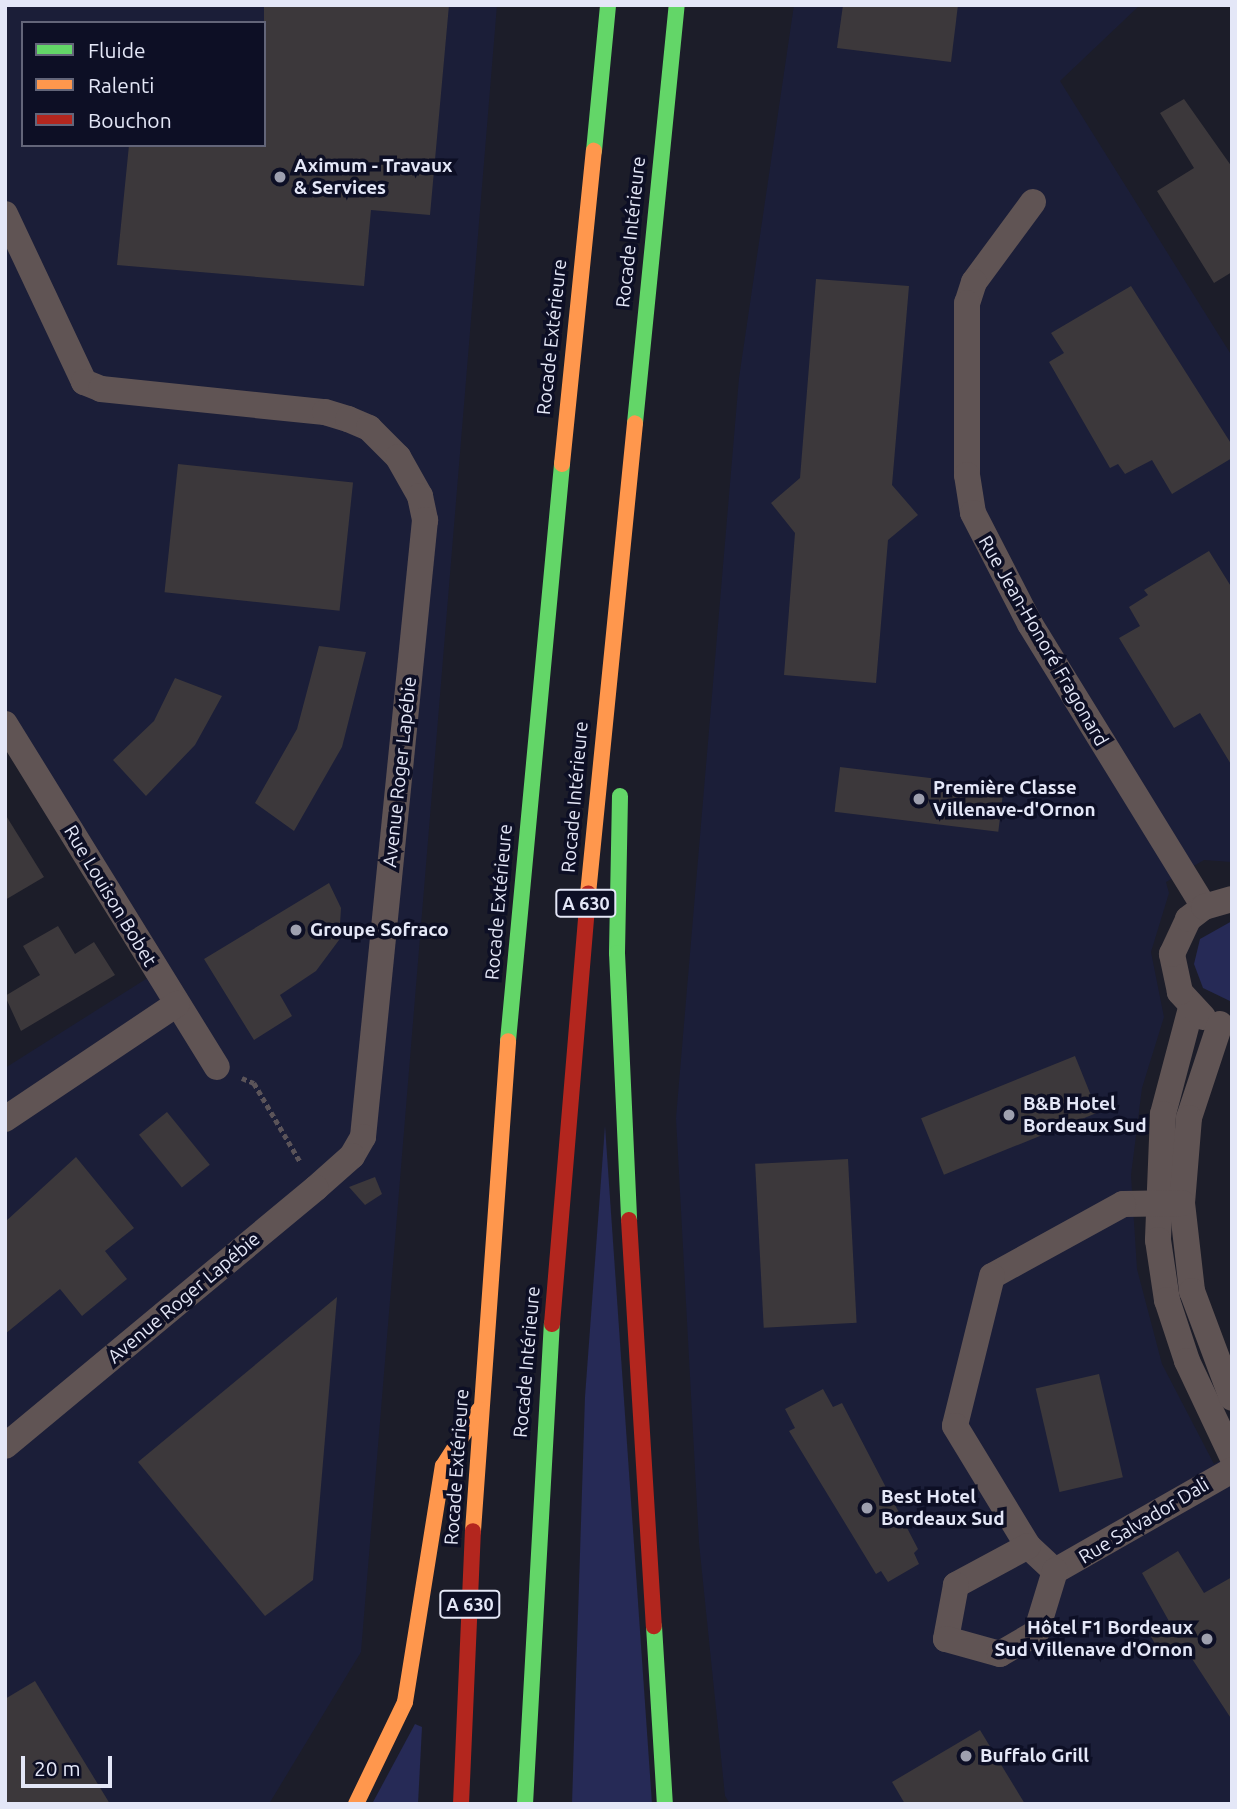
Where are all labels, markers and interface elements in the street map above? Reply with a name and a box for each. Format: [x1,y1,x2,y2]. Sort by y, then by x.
legend [21,21,266,147]
text: Fluide [88,38,146,62]
text: Ralenti [88,73,154,97]
text: Bouchon [88,108,172,132]
place label: Aximum - Travaux & Services [294,155,452,199]
street label: Rocade Intérieure [612,155,650,309]
marker: Aximum - Travaux & Services [272,169,288,185]
street label: Rocade Extérieure [532,258,572,416]
street label: Rue Jean-Honoré Fragonard [973,532,1113,750]
street label: Avenue Roger Lapébie [379,676,421,868]
street label: Rocade Intérieure [557,720,593,874]
place label: Première Classe Villenave-d'Ornon [933,777,1096,821]
marker: Première Classe Villenave-d'Ornon [911,791,927,807]
street label: Rue Louison Bobet [59,821,161,971]
street label: Rocade Extérieure [481,823,517,981]
road number: A 630 [554,888,618,918]
place label: Groupe Sofraco [310,919,449,941]
marker: Groupe Sofraco [288,922,304,938]
place label: B&B Hotel Bordeaux Sud [1023,1093,1147,1137]
marker: B&B Hotel Bordeaux Sud [1001,1107,1017,1123]
street label: Avenue Roger Lapébie [103,1228,265,1368]
street label: Rocade Intérieure [509,1285,545,1439]
street label: Rocade Extérieure [440,1388,474,1546]
street label: Rue Salvador Dali [1075,1473,1213,1569]
place label: Best Hotel Bordeaux Sud [881,1486,1005,1530]
marker: Best Hotel Bordeaux Sud [859,1500,875,1516]
road number: A 630 [438,1590,502,1618]
place label: Hôtel F1 Bordeaux Sud Villenave d'Ornon [994,1617,1193,1661]
marker: Hôtel F1 Bordeaux Sud Villenave d'Ornon [1199,1631,1215,1647]
scale bar [24,1742,116,1786]
place label: Buffalo Grill [980,1745,1089,1767]
marker: Buffalo Grill [958,1748,974,1764]
text: 20 m [34,1756,81,1780]

